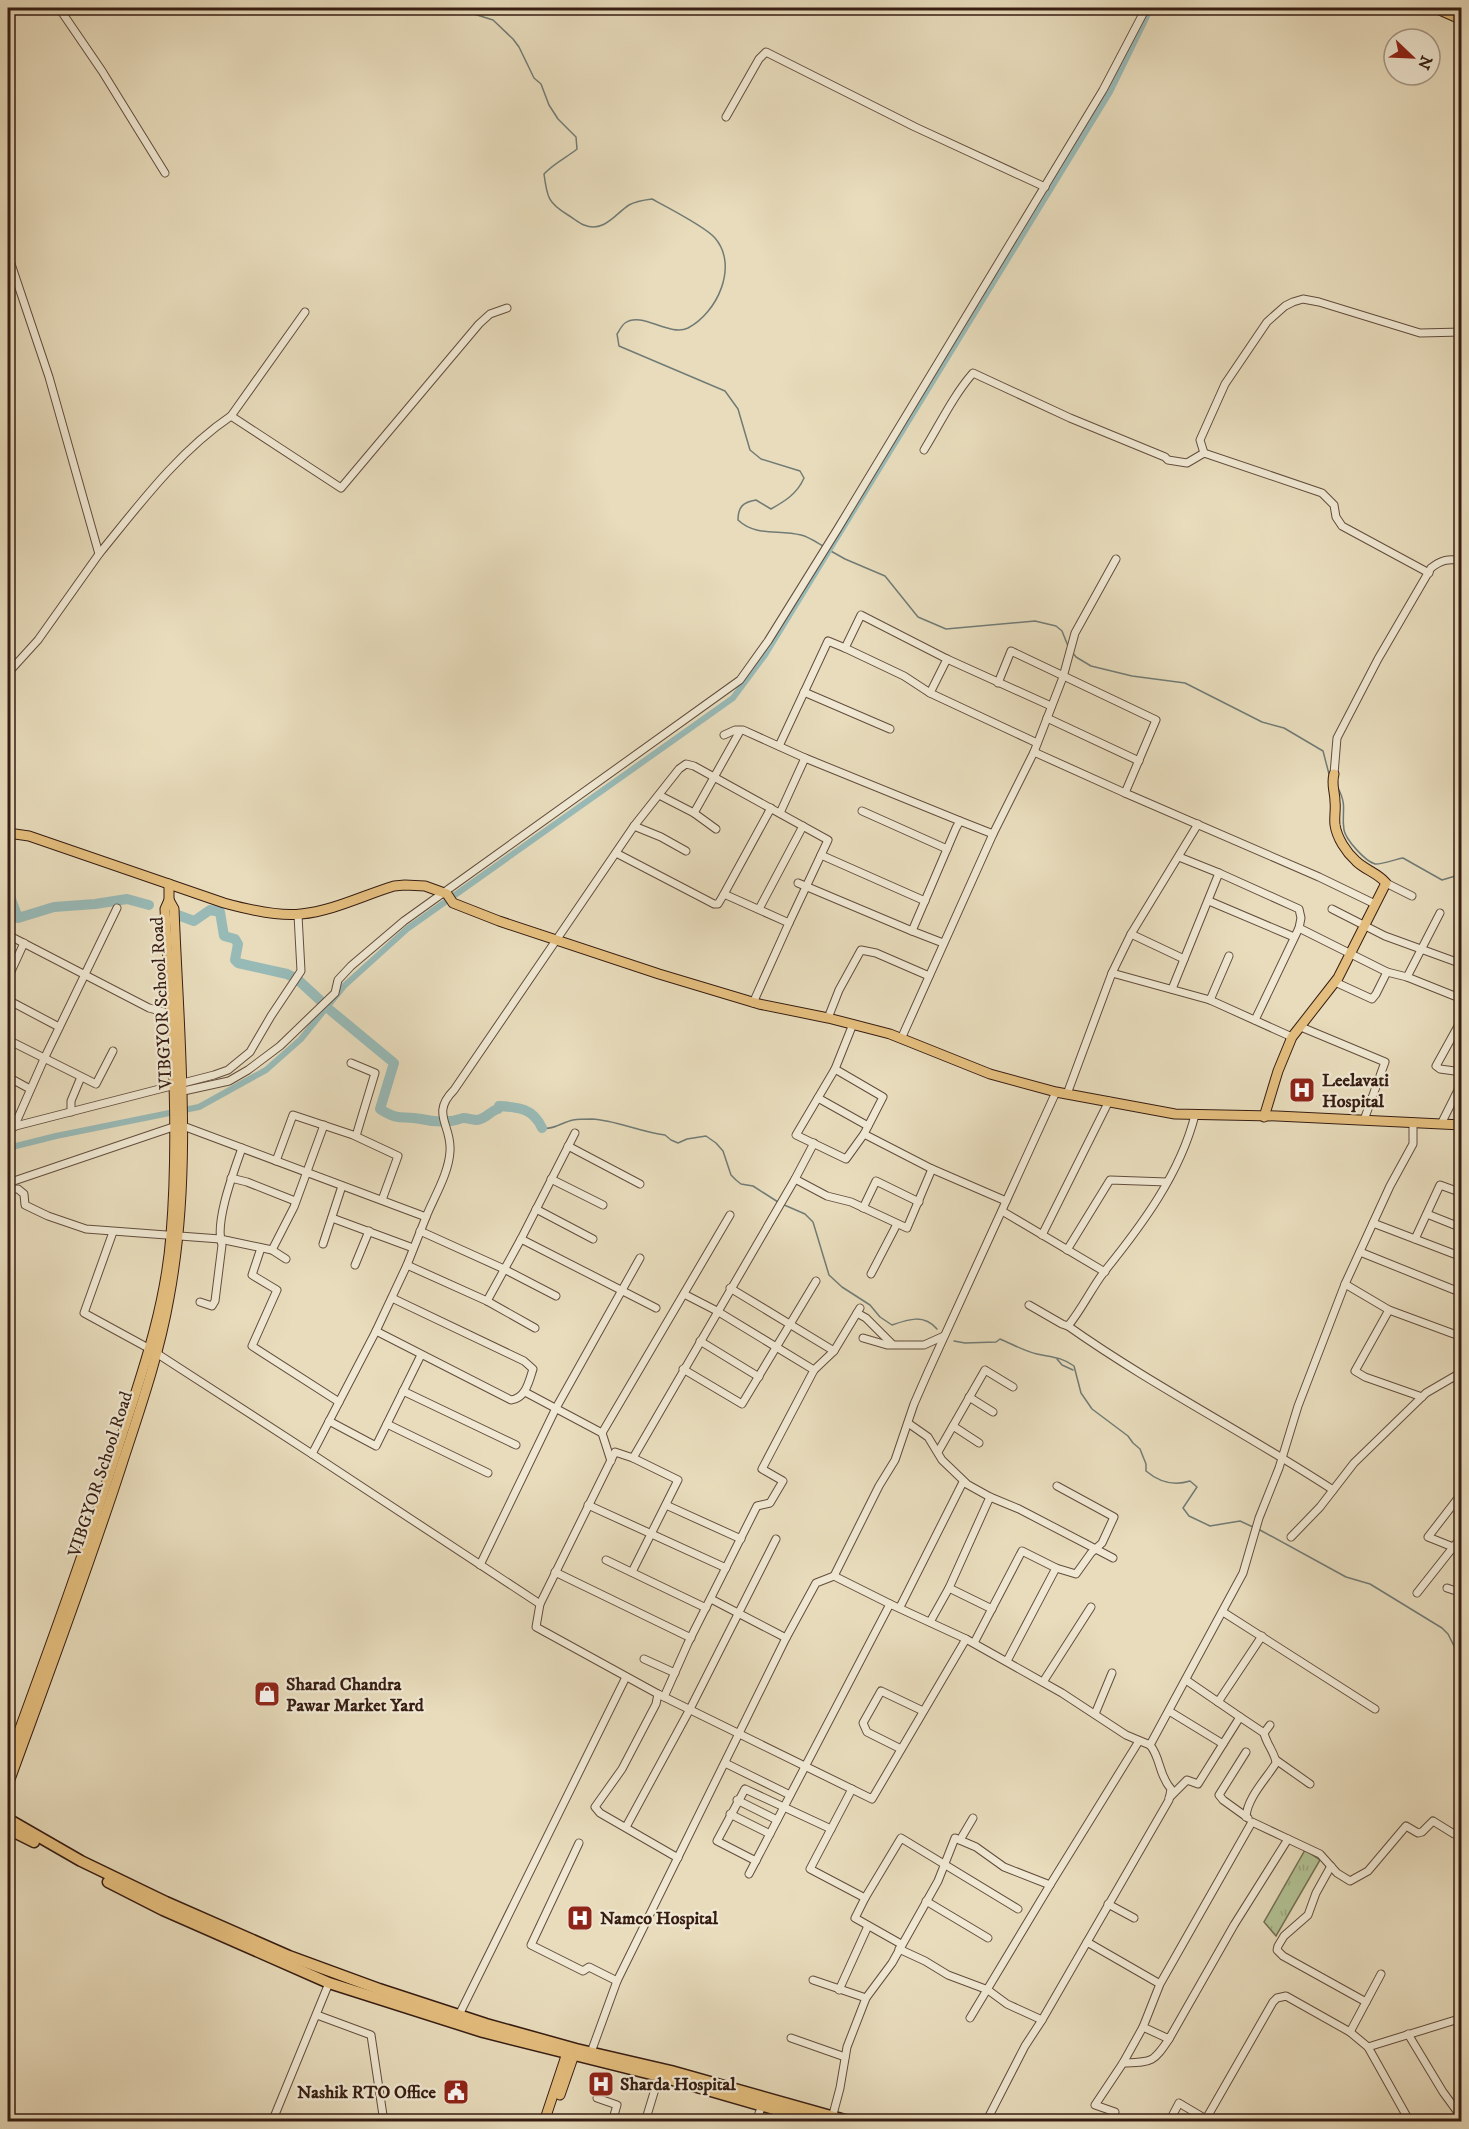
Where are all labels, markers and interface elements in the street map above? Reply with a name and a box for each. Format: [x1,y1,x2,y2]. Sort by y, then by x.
north arrow [1382,27,1442,87]
text: N [1413,53,1437,72]
street label: VIBGYOR School Road [146,916,178,1091]
place label: Leelavati Hospital [1322,1070,1389,1113]
hospital icon: Leelavati Hospital [1287,1075,1317,1105]
street label: VIBGYOR School Road [63,1389,138,1561]
place label: Sharad Chandra Pawar Market Yard [286,1674,425,1717]
shop icon: Sharad Chandra Pawar Market Yard [252,1679,282,1709]
hospital icon: Namco Hospital [565,1903,595,1933]
place label: Namco Hospital [600,1908,718,1930]
hospital icon: Sharda Hospital [586,2069,616,2099]
place label: Sharda Hospital [620,2074,736,2096]
public building icon: Nashik RTO Office [441,2077,471,2107]
place label: Nashik RTO Office [297,2082,437,2104]

